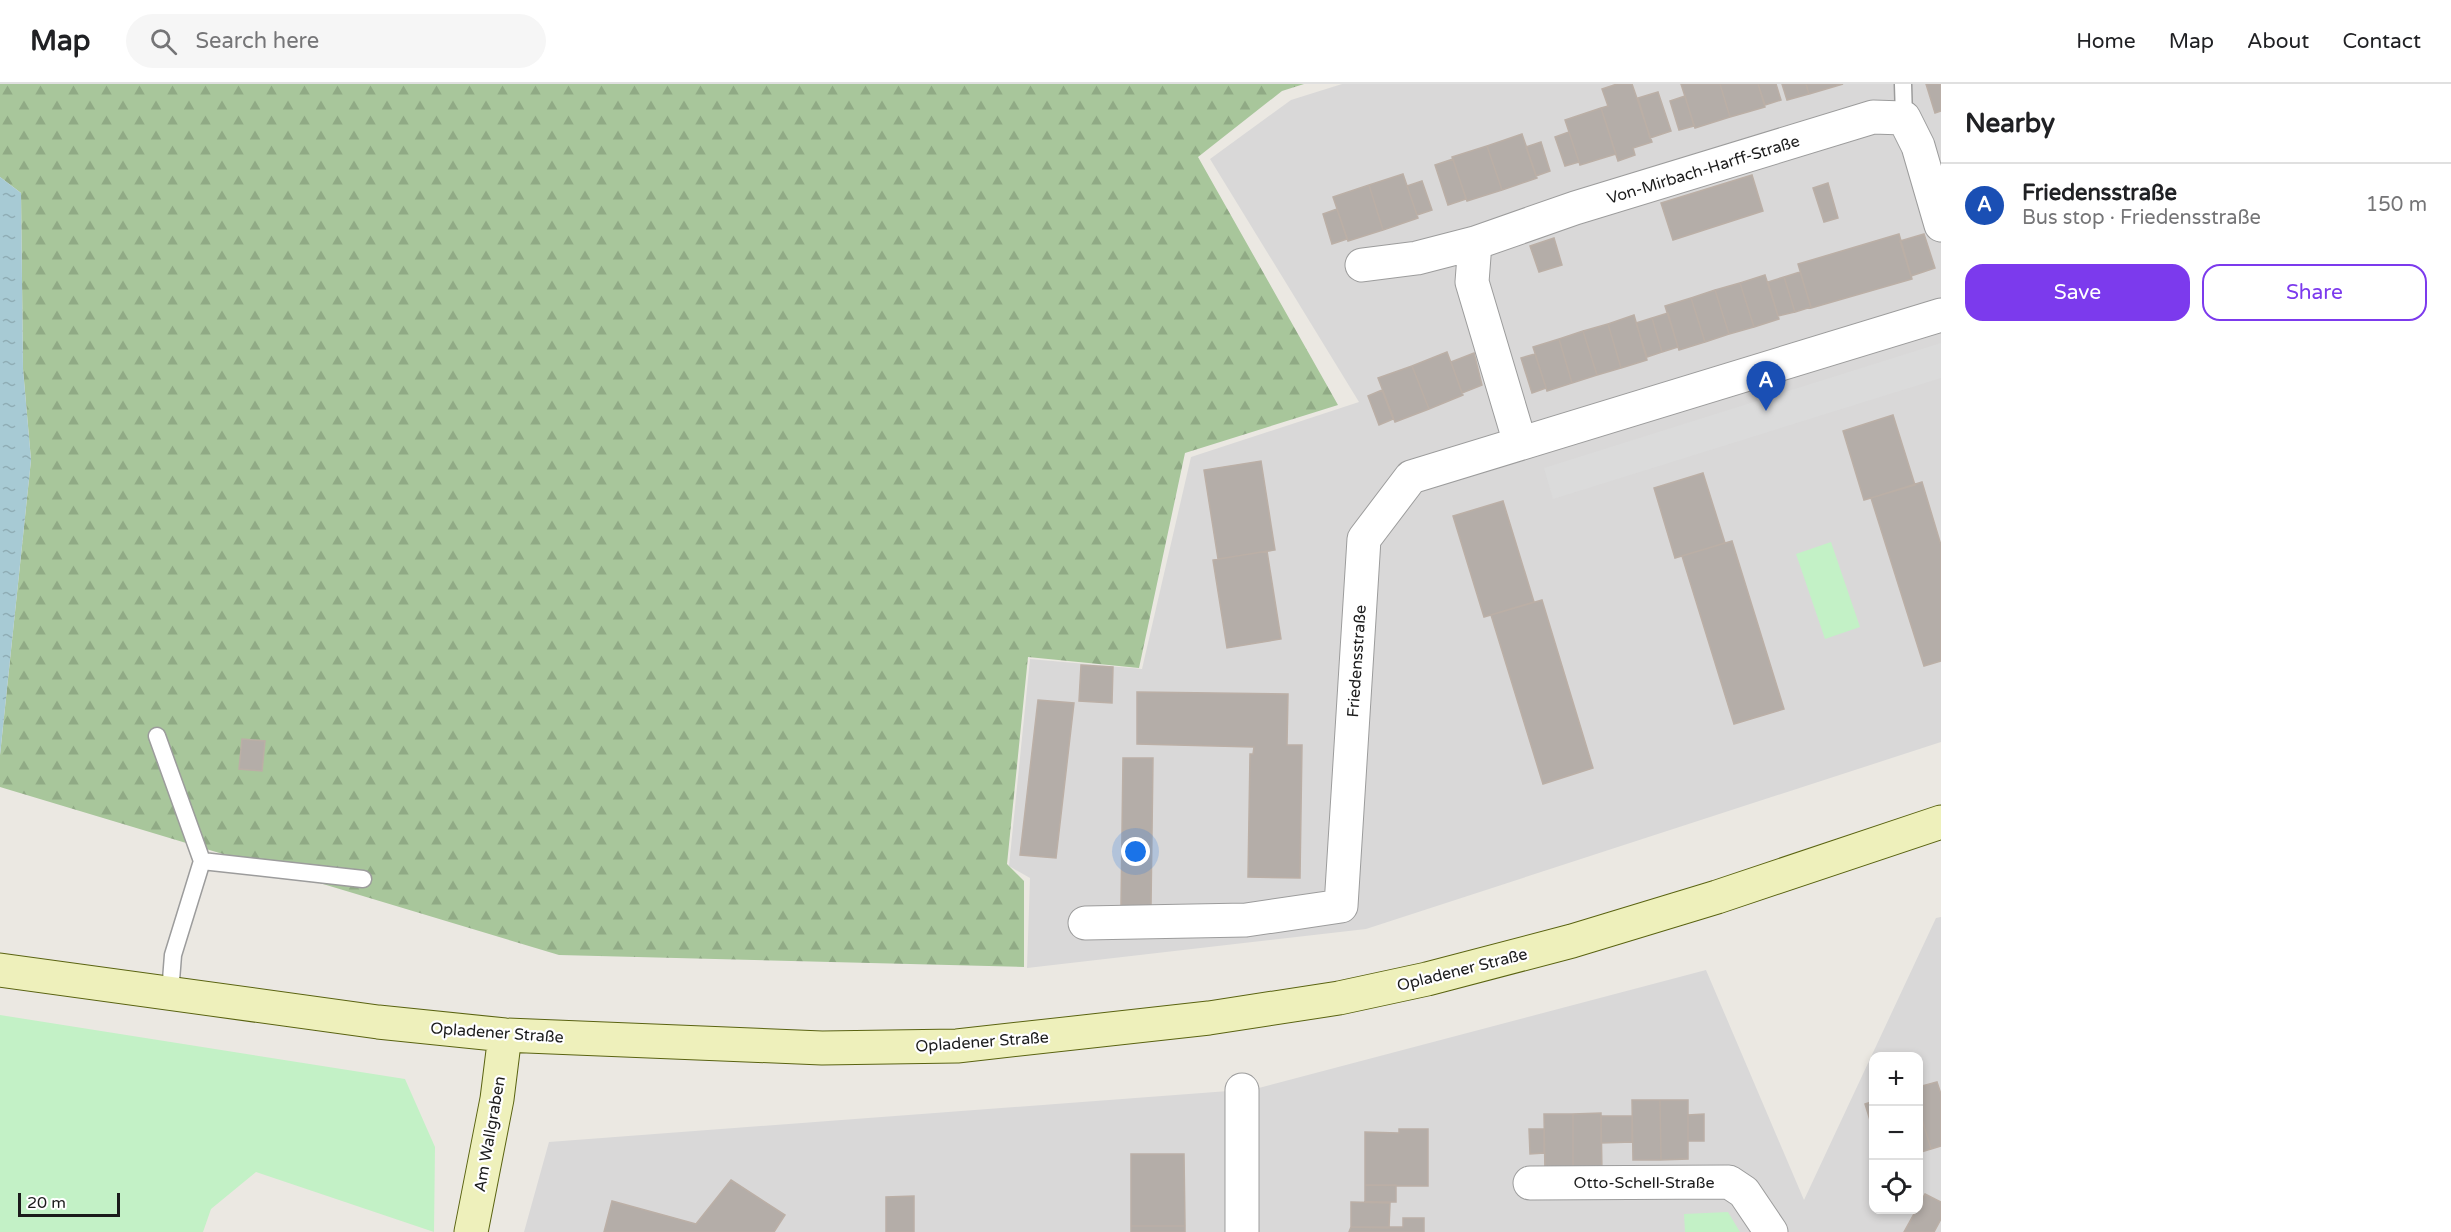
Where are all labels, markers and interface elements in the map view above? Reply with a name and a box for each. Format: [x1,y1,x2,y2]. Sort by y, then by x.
search box [126,14,546,68]
text: Map [30,24,90,58]
icon: search [147,25,180,58]
text: Search here [195,28,319,54]
text: Home [2076,29,2136,54]
text: Map [2169,29,2214,54]
text: About [2247,29,2309,54]
text: Contact [2342,29,2421,54]
text: Nearby [1965,108,2055,139]
street label: Von-Mirbach-Harff-Straße [1605,131,1802,209]
text: Friedensstraße [2022,180,2177,206]
text: A [1977,193,1992,217]
text: 150 m [2366,193,2427,217]
text: Bus stop · Friedensstraße [2022,206,2261,230]
button: Save [1965,264,2190,321]
button: Share [2202,264,2427,321]
pin: A [1746,362,1786,411]
street label: Friedensstraße [1343,604,1371,718]
your location [1121,837,1150,866]
street label: Opladener Straße [1395,944,1530,996]
street label: Opladener Straße [430,1018,564,1048]
street label: Opladener Straße [915,1027,1049,1057]
map controls [1869,1052,1923,1214]
button: + [1869,1052,1923,1106]
street label: Am Wallgraben [470,1075,510,1194]
button: − [1869,1106,1923,1160]
button: locate [1869,1160,1923,1214]
street label: Otto-Schell-Straße [1574,1173,1715,1193]
scale bar [18,1190,120,1218]
text: 20 m [27,1193,66,1213]

